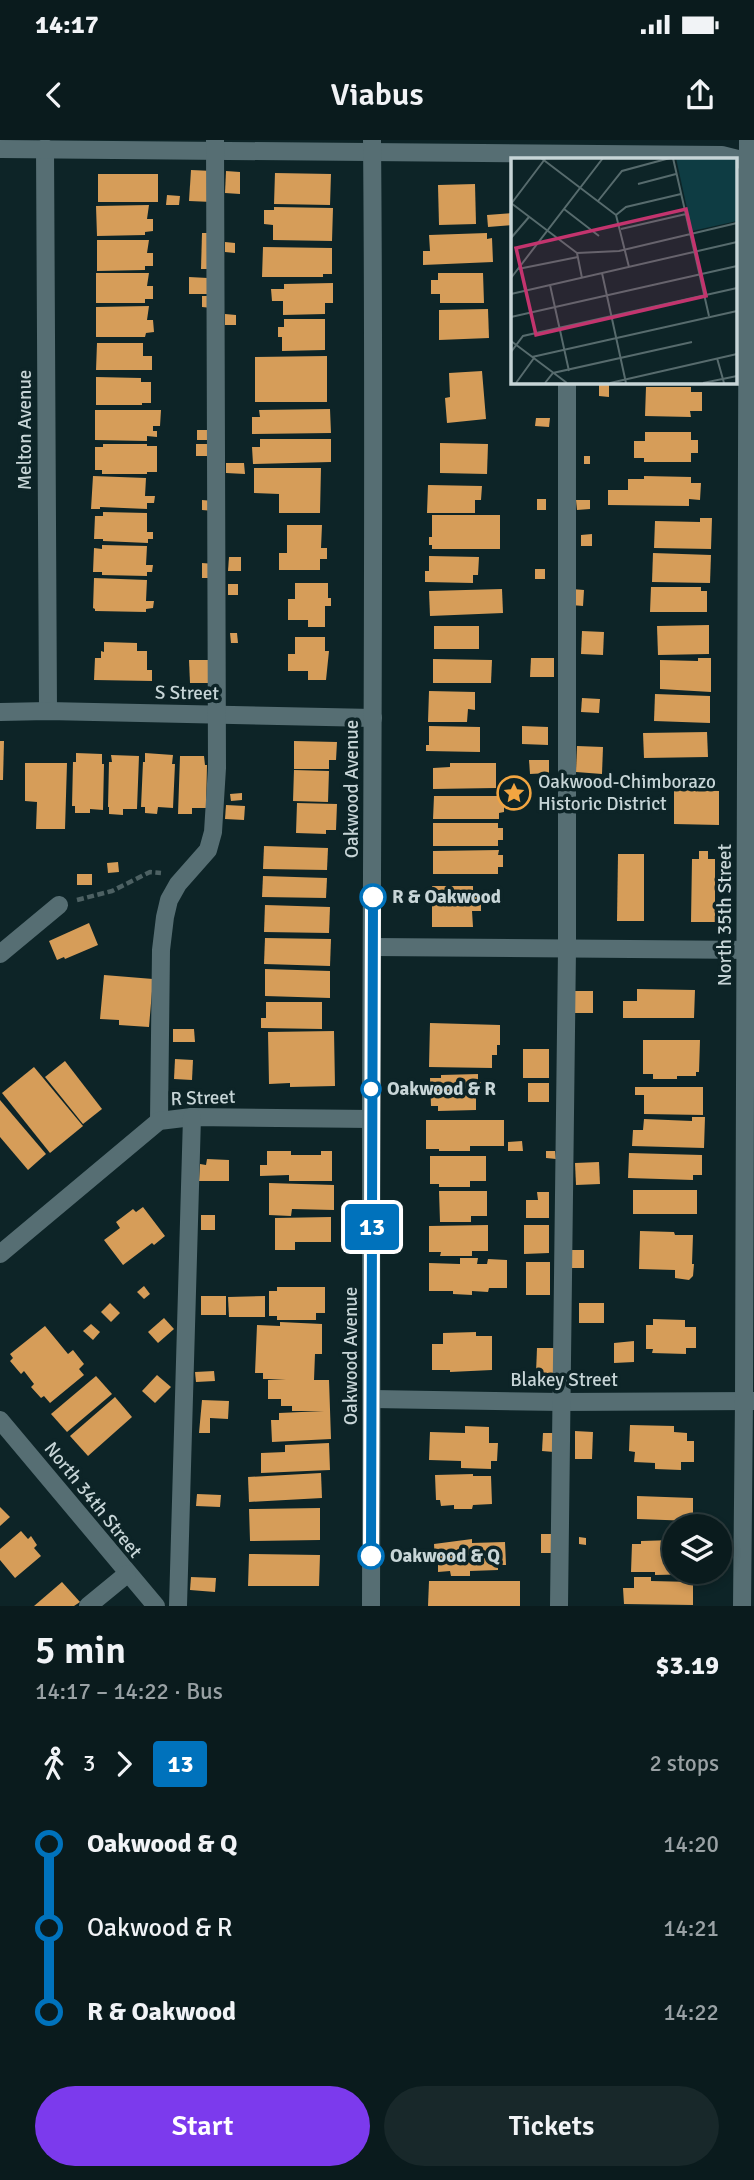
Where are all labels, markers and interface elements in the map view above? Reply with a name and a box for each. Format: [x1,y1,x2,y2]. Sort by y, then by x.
text: 14:17 [35,9,99,41]
text: Viabus [331,75,424,114]
icon: back [35,76,73,114]
icon: share [681,76,719,114]
inset map [511,158,736,383]
street label: Melton Avenue [13,370,37,490]
street label: S Street [155,680,220,706]
street label: Oakwood Avenue [340,720,364,858]
place label: Oakwood-Chimborazo Historic District [538,770,716,816]
place icon: Oakwood-Chimborazo Historic District [495,774,533,812]
street label: North 35th Street [713,843,737,986]
marker: R & Oakwood [360,884,386,910]
place label: R & Oakwood [392,885,501,909]
place label: Oakwood & R [387,1077,496,1101]
marker: Oakwood & R [361,1079,381,1099]
street label: R Street [170,1085,236,1111]
line badge: 13 [340,1204,404,1250]
text: 13 [359,1212,385,1242]
street label: Oakwood Avenue [339,1287,363,1425]
street label: Blakey Street [510,1368,618,1392]
street label: North 34th Street [39,1437,147,1563]
map controls [662,1514,732,1584]
button: layers [662,1514,732,1584]
marker: Oakwood & Q [358,1543,384,1569]
place label: Oakwood & Q [390,1544,500,1568]
text: 5 min [35,1627,126,1674]
text: $3.19 [655,1650,719,1682]
text: 14:17 – 14:22 · Bus [35,1677,223,1706]
icon: walk [35,1745,73,1783]
icon: forward [105,1745,143,1783]
text: 3 [83,1749,95,1778]
text: 13 [167,1749,193,1779]
text: 2 stops [649,1749,719,1778]
text: Oakwood & Q [87,1828,237,1860]
text: 14:20 [663,1830,719,1859]
text: Oakwood & R [87,1912,232,1944]
text: 14:21 [663,1914,719,1943]
text: R & Oakwood [87,1996,236,2028]
text: 14:22 [663,1998,719,2027]
button: Start [35,2086,370,2166]
button: Tickets [384,2086,719,2166]

